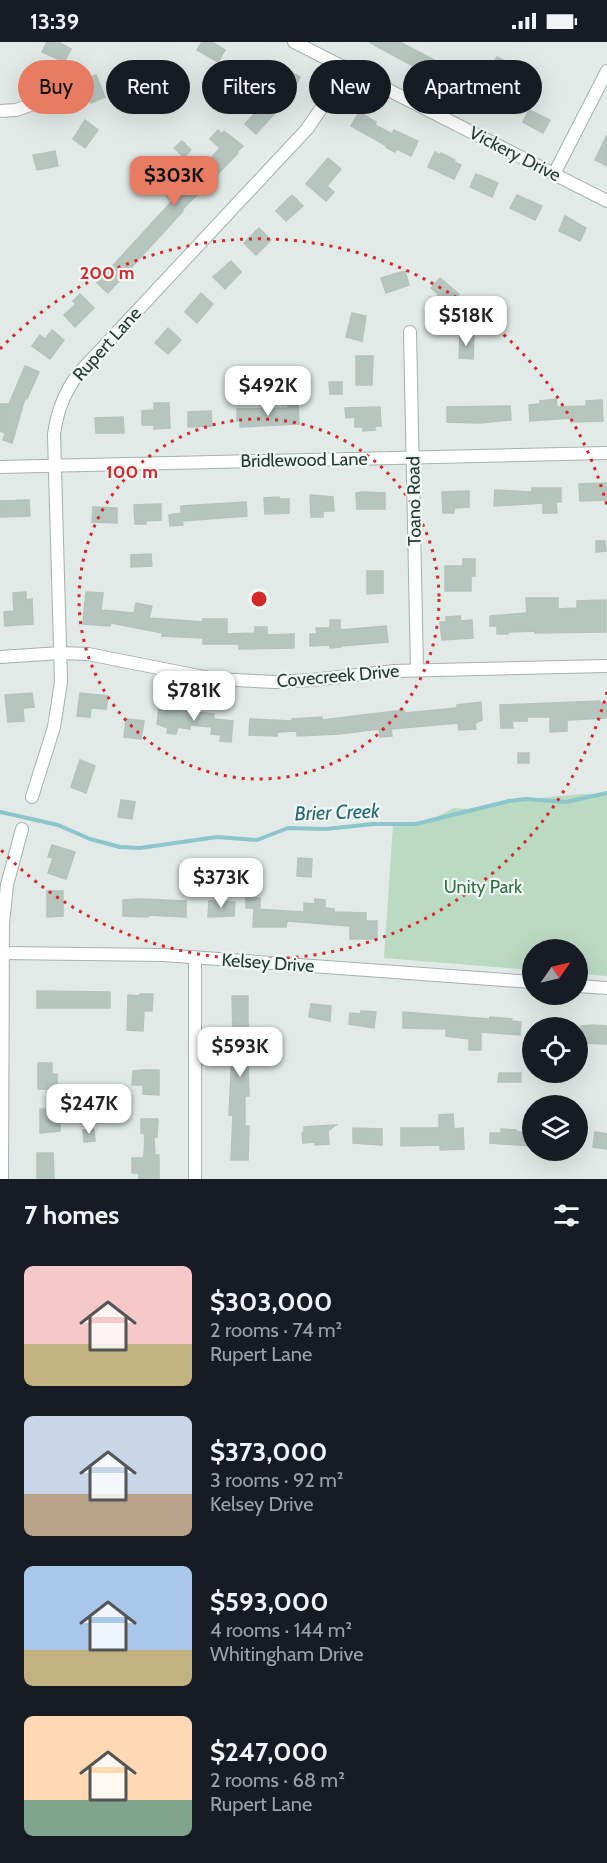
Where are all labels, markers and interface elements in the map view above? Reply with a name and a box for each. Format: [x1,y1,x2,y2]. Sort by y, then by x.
text: 13:39 [30,8,79,35]
chip: Buy [18,60,94,114]
chip: Rent [106,60,190,114]
chip: Filters [202,60,297,114]
chip: New [309,60,391,114]
chip: Apartment [403,60,542,114]
street label: Vickery Drive [466,122,564,186]
pin: $303K [132,156,216,207]
text: $303K [144,163,204,187]
text: 200 m [80,262,134,284]
pin: $518K [424,296,508,347]
street label: Rupert Lane [68,302,146,386]
text: $518K [439,303,493,327]
pin: $492K [226,366,310,417]
text: $492K [239,373,297,397]
street label: Bridlewood Lane [240,448,368,472]
street label: Toano Road [402,456,426,546]
text: 100 m [106,461,158,483]
centre of rings [249,589,269,609]
street label: Covecreek Drive [276,660,400,692]
pin: $781K [152,671,236,722]
text: $781K [167,678,221,702]
water label: Brier Creek [294,798,381,825]
pin: $373K [179,858,263,909]
text: $373K [193,865,249,889]
park label: Unity Park [444,876,523,898]
north arrow [522,939,588,1005]
map controls [522,939,588,1161]
street label: Kelsey Drive [221,949,315,977]
button: locate [522,1017,588,1083]
pin: $593K [198,1027,282,1078]
text: $593K [212,1034,268,1058]
pin: $247K [47,1084,131,1135]
text: $247K [60,1091,118,1115]
button: layers [522,1095,588,1161]
text: 7 homes [24,1199,119,1231]
icon: filters [550,1199,583,1232]
text: $303,000 [210,1286,332,1318]
icon: home [72,1290,144,1362]
text: 2 rooms · 74 m² [210,1318,342,1342]
text: Rupert Lane [210,1342,312,1366]
text: $373,000 [210,1436,327,1468]
icon: home [72,1440,144,1512]
text: 3 rooms · 92 m² [210,1468,343,1492]
text: Kelsey Drive [210,1492,313,1516]
text: $593,000 [210,1586,329,1618]
icon: home [72,1590,144,1662]
text: 4 rooms · 144 m² [210,1618,352,1642]
text: Whitingham Drive [210,1642,363,1666]
text: $247,000 [210,1736,328,1768]
icon: home [72,1740,144,1812]
text: 2 rooms · 68 m² [210,1768,345,1792]
text: Rupert Lane [210,1792,312,1816]

